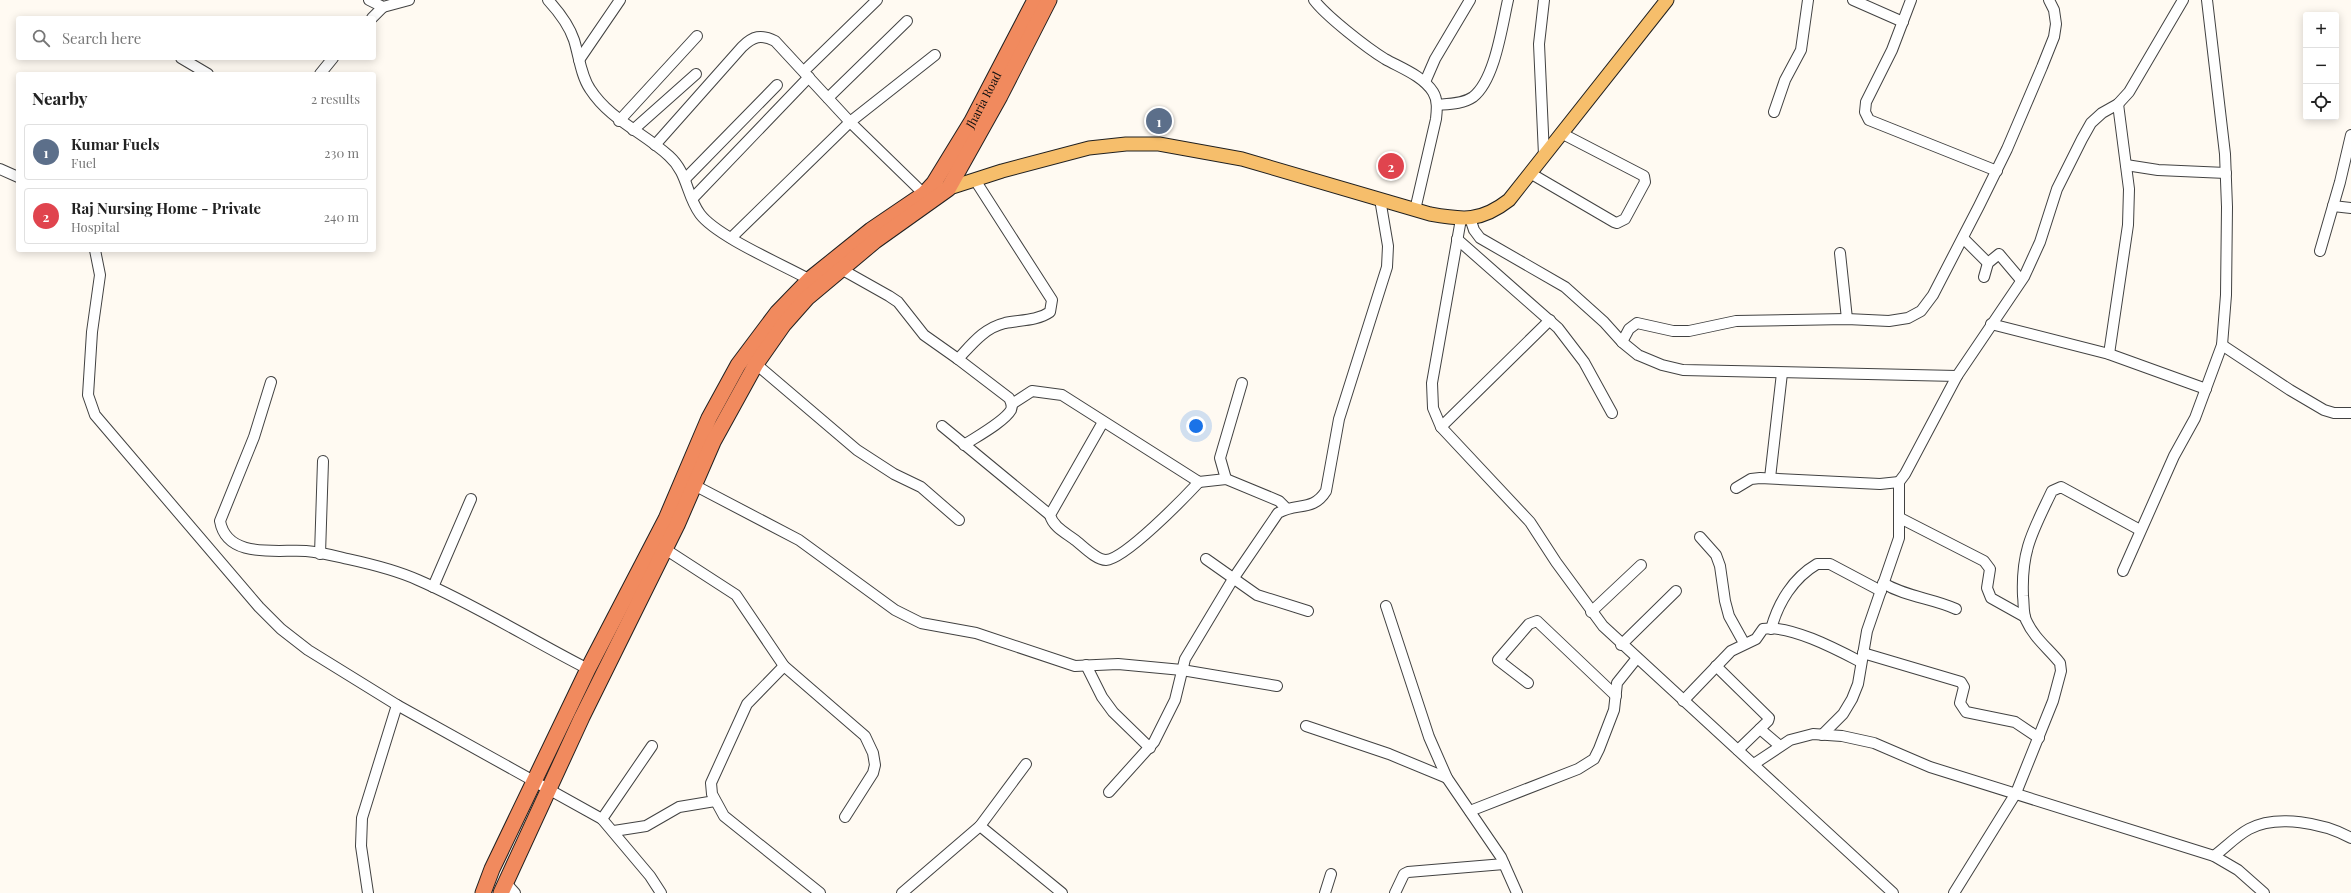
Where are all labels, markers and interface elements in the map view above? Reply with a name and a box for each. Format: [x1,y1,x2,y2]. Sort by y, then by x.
map controls [2303,12,2339,120]
button: + [2303,12,2339,48]
search box [16,16,376,60]
icon: search [30,27,52,49]
text: Search here [62,28,141,48]
button: − [2303,48,2339,84]
street label: Jharia Road [961,69,1004,132]
button: locate [2303,84,2339,120]
text: Nearby [32,87,87,109]
text: 2 results [311,90,360,107]
pin: 1 [1146,106,1172,136]
text: Kumar Fuels [71,134,159,154]
text: 1 [44,144,48,161]
text: 230 m [324,144,359,161]
pin: 2 [1378,151,1404,181]
text: Fuel [71,154,96,171]
text: Raj Nursing Home - Private [71,198,261,218]
text: 2 [43,208,49,225]
text: 240 m [324,208,359,225]
text: Hospital [71,218,120,235]
your location [1186,416,1206,436]

